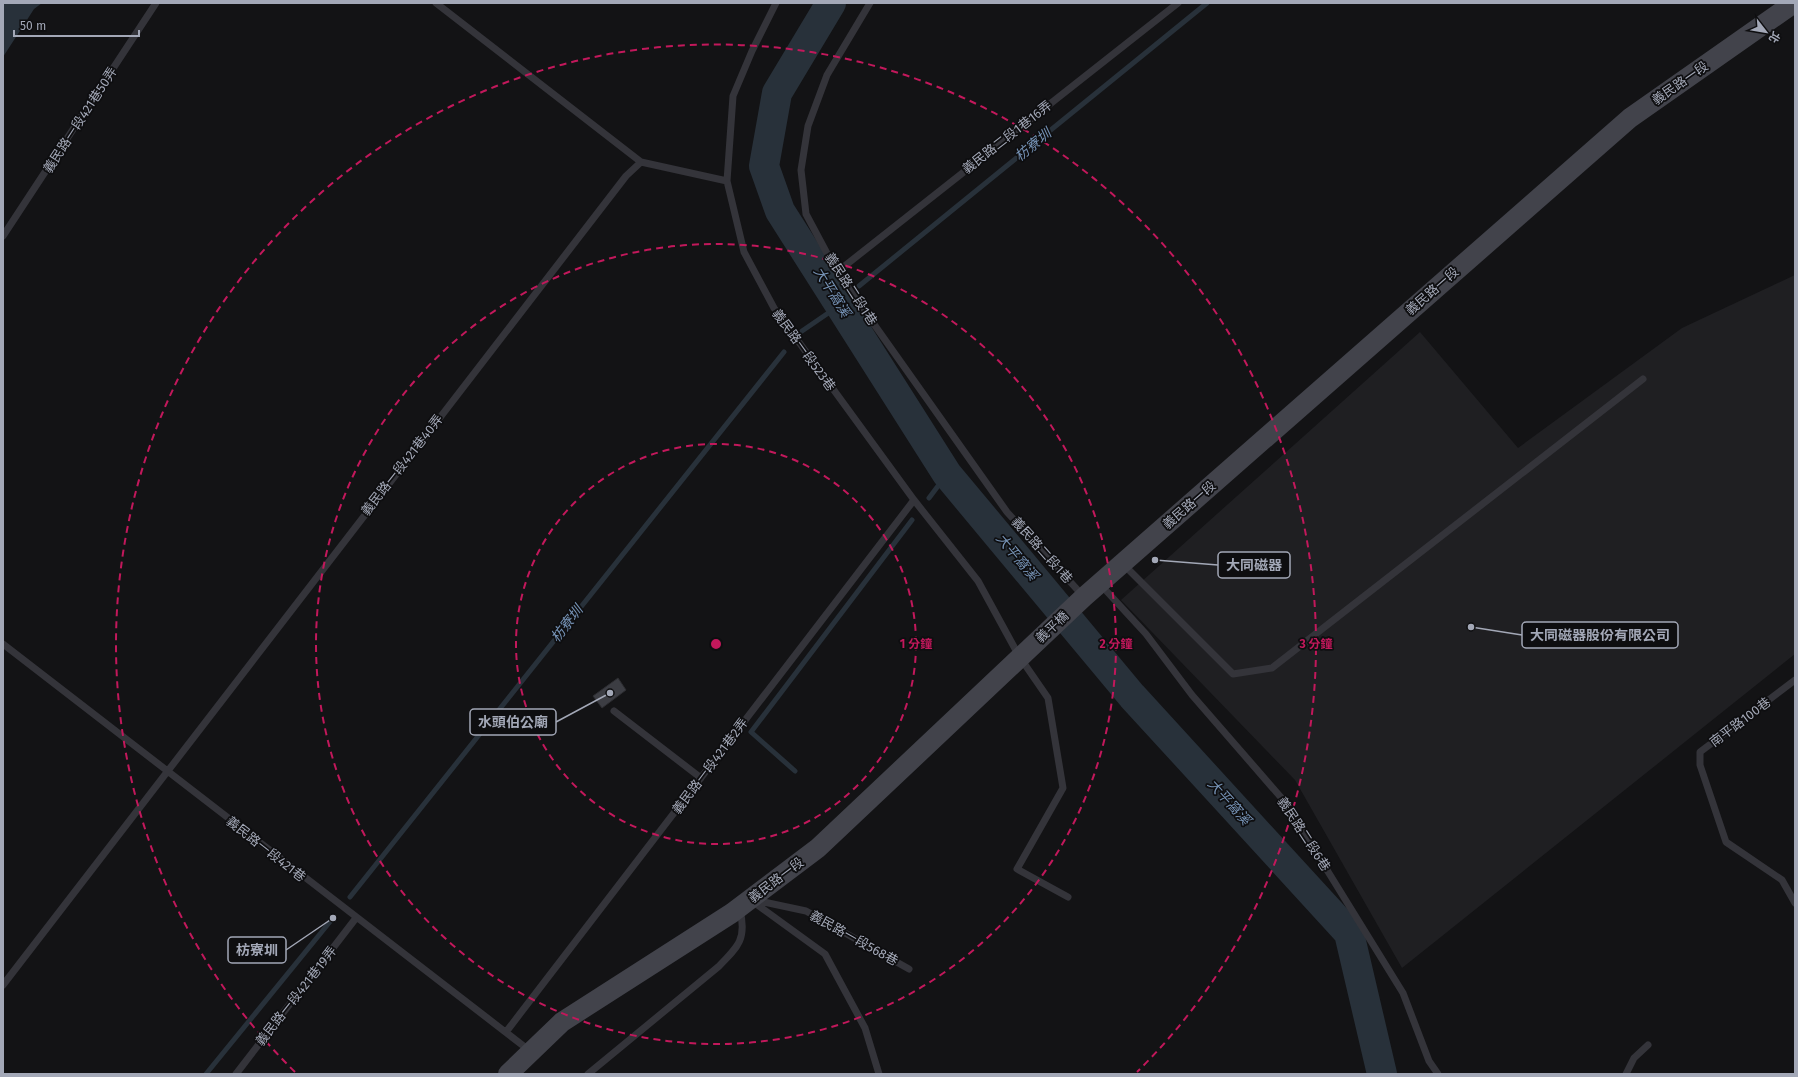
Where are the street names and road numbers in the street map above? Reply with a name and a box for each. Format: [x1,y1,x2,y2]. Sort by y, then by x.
street label: 義民路一段 [1649,58,1711,108]
street label: 義民路一段421巷50弄 [40,64,120,176]
street label: 義民路二段1巷16弄 [959,97,1055,177]
street label: 義民路二段1巷 [822,250,880,328]
street label: 義民路一段 [1403,264,1461,318]
street label: 義民路一段523巷 [769,306,839,394]
street label: 義民路一段421巷40弄 [358,412,446,518]
street label: 義民路一段 [1160,478,1218,532]
street label: 義民路二段1巷 [1008,514,1076,586]
street label: 義平橋 [1033,608,1071,646]
street label: 南平路100巷 [1707,694,1773,750]
street label: 義民路一段421巷2弄 [669,715,751,817]
street label: 義民路二段6巷 [1275,794,1333,874]
street label: 義民路一段421巷 [223,813,309,885]
street label: 義民路一段 [746,854,806,906]
street label: 義民路一段568巷 [807,908,901,968]
street label: 義民路一段421巷19弄 [253,943,339,1049]

